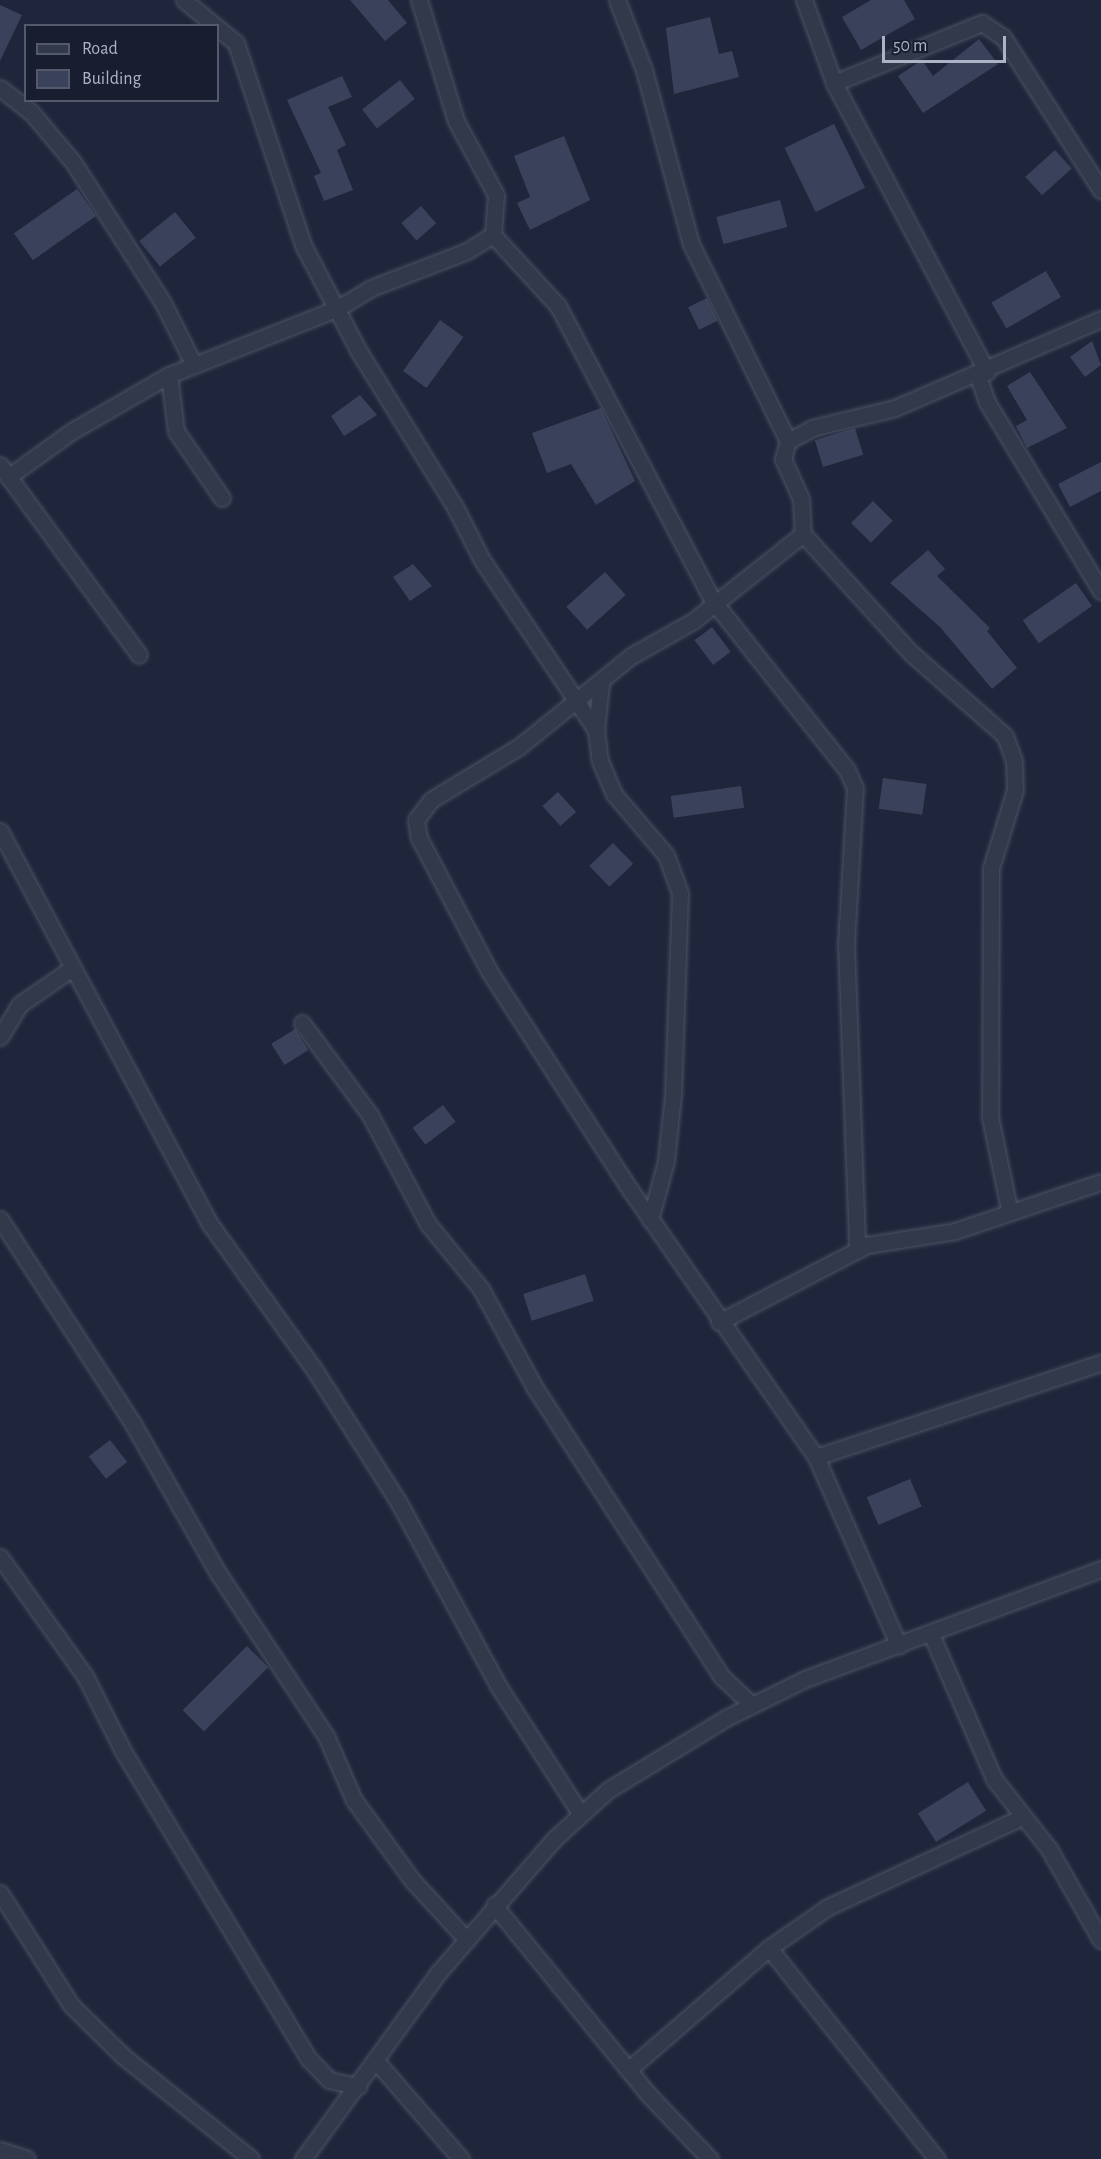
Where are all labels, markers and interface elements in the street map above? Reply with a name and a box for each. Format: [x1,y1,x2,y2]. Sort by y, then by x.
legend [24,24,219,102]
scale bar [885,24,1010,62]
text: 50 m [893,37,927,55]
text: Road [82,40,118,58]
text: Building [82,70,141,88]

